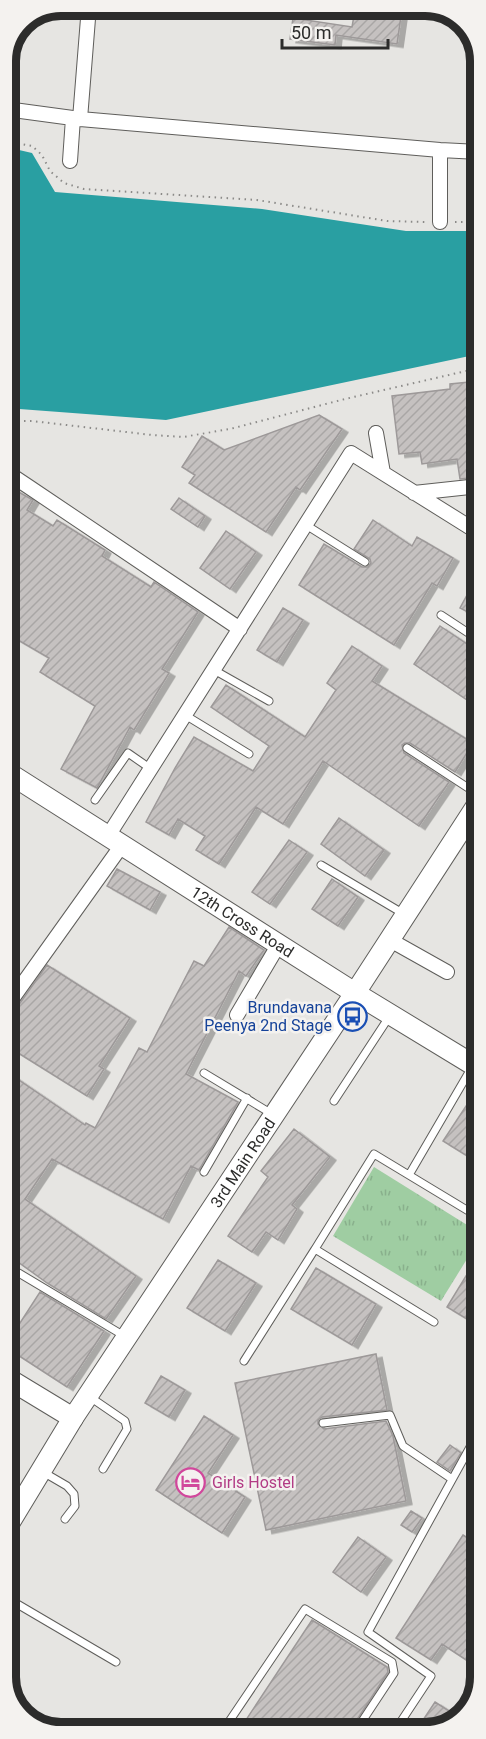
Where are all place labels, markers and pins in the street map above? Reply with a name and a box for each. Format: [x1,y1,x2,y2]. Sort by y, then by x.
place label: Brundavana Peenya 2nd Stage [204,998,332,1035]
bus stop icon: Brundavana Peenya 2nd Stage [337,1000,369,1032]
hotel icon: Girls Hostel [175,1466,207,1498]
place label: Girls Hostel [212,1473,295,1492]

